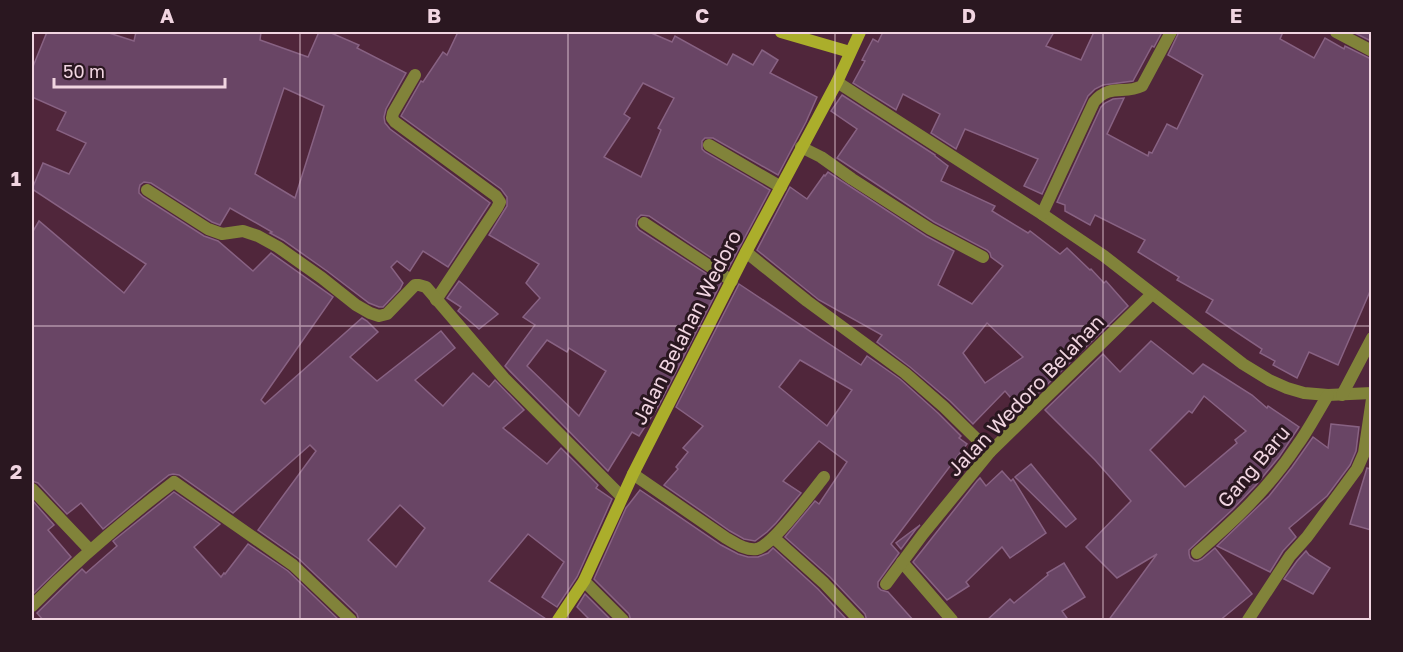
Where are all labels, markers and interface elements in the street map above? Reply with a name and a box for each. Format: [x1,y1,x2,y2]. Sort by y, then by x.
text: A [160,3,174,27]
text: B [427,3,441,27]
text: C [695,3,709,27]
text: D [962,3,976,27]
text: E [1230,3,1242,27]
scale bar [54,51,225,89]
text: 50 m [63,60,105,82]
text: 1 [11,166,21,190]
street label: Jalan Belahan Wedoro [627,226,745,428]
street label: Jalan Wedoro Belahan [942,309,1108,481]
street label: Gang Baru [1212,420,1294,512]
text: 2 [10,459,22,483]

